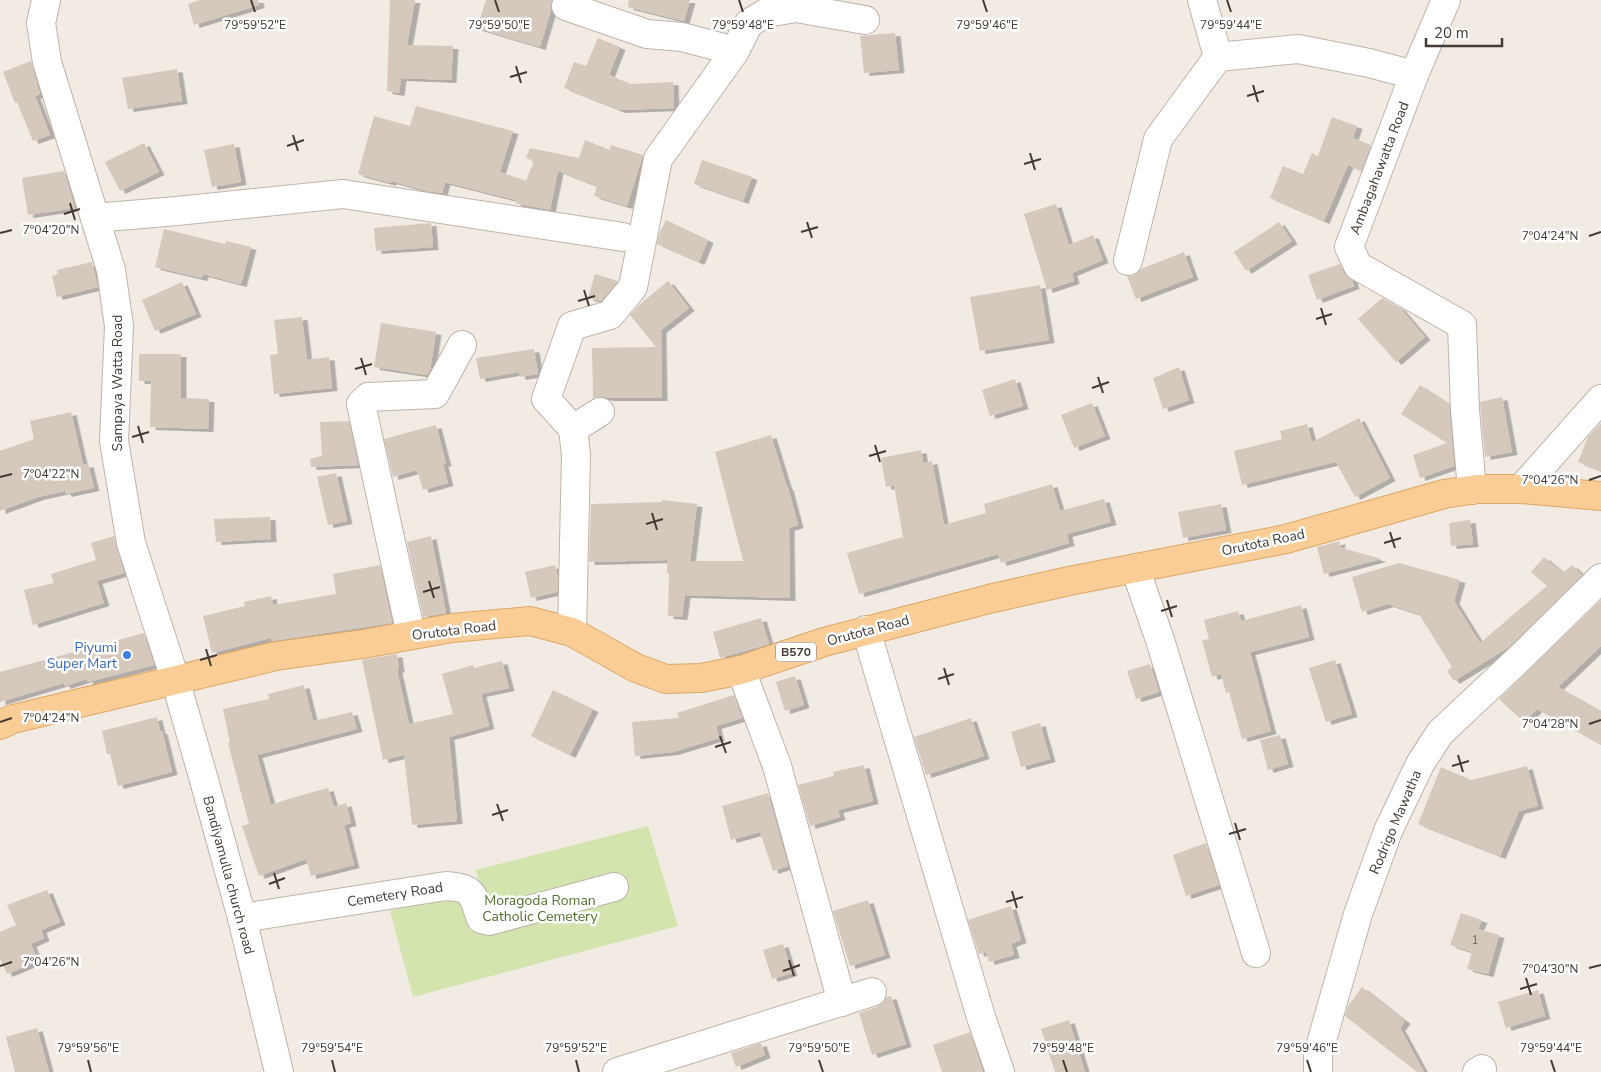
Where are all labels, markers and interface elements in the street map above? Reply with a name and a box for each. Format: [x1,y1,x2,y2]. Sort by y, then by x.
scale bar [1426,15,1502,47]
text: 79°59'52"E [224,17,286,33]
text: 79°59'50"E [468,17,530,33]
text: 79°59'48"E [712,17,774,33]
text: 79°59'46"E [956,17,1018,33]
text: 79°59'44"E [1200,17,1262,33]
text: 20 m [1434,23,1469,43]
street label: Ambagahawatta Road [1345,99,1414,237]
text: 7°04'20"N [23,222,79,238]
text: 7°04'24"N [1522,228,1578,244]
street label: Sampaya Watta Road [108,315,127,451]
text: 7°04'22"N [23,466,79,482]
text: 7°04'26"N [1522,472,1578,488]
street label: Orutota Road [1220,524,1306,561]
street label: Orutota Road [825,610,911,651]
street label: Orutota Road [411,616,497,645]
place label: Piyumi Super Mart [47,638,117,673]
road number: B570 [776,642,816,662]
marker: Piyumi Super Mart [121,649,133,661]
text: 7°04'24"N [23,710,79,726]
text: 7°04'28"N [1522,716,1578,732]
street label: Rodrigo Mawatha [1365,767,1426,877]
street label: Bandiyamulla church road [198,794,259,957]
street label: Cemetery Road [346,878,444,911]
park label: Moragoda Roman Catholic Cemetery [482,891,599,926]
house number: 1 [1472,933,1478,948]
text: 7°04'26"N [23,954,79,970]
text: 7°04'30"N [1522,961,1578,977]
text: 79°59'56"E [57,1040,119,1056]
text: 79°59'54"E [301,1040,363,1056]
text: 79°59'52"E [545,1040,607,1056]
text: 79°59'50"E [788,1040,850,1056]
text: 79°59'48"E [1032,1040,1094,1056]
text: 79°59'46"E [1276,1040,1338,1056]
text: 79°59'44"E [1520,1040,1582,1056]

